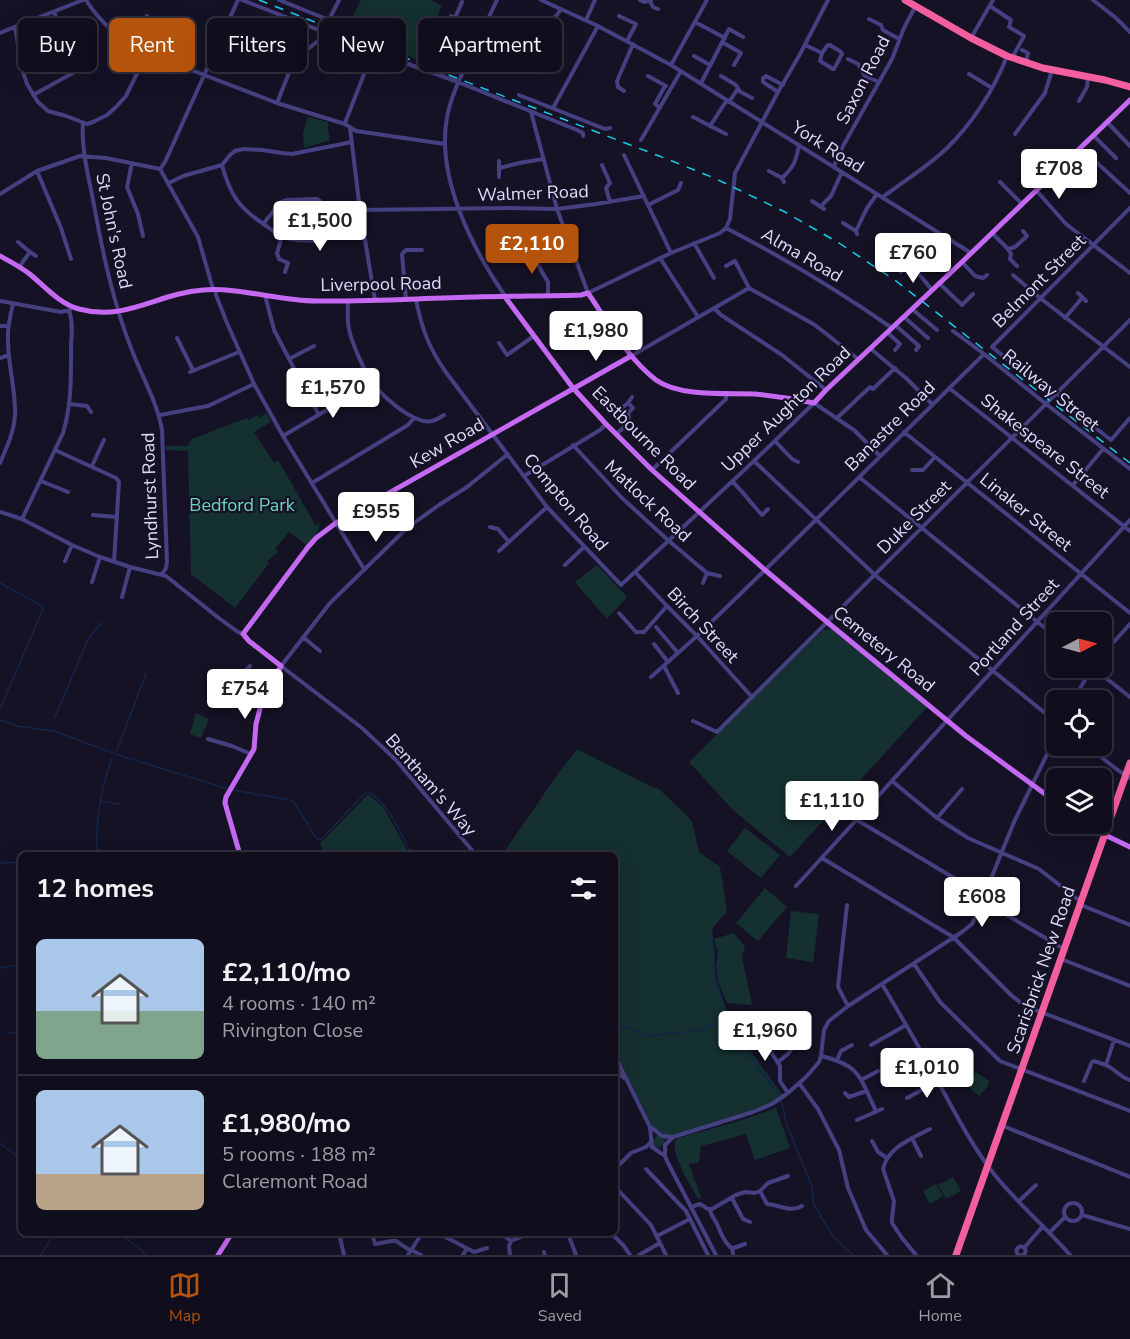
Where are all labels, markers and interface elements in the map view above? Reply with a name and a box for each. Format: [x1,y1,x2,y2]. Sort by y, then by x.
chip: Buy [18,18,97,72]
chip: Rent [109,18,195,72]
chip: Filters [207,18,307,72]
chip: New [319,18,406,72]
chip: Apartment [418,18,562,72]
street label: Saxon Road [830,32,896,128]
street label: York Road [786,115,869,179]
pin: £708 [1023,149,1095,200]
text: £708 [1035,155,1083,182]
street label: St John's Road [90,171,138,291]
street label: Walmer Road [477,179,589,207]
pin: £1,500 [271,201,369,252]
text: £1,500 [288,207,352,234]
street label: Alma Road [757,222,847,288]
pin: £2,110 [483,224,581,275]
street label: Belmont Street [987,229,1091,333]
text: £2,110 [500,230,564,257]
pin: £760 [877,233,949,284]
text: £760 [889,239,937,266]
street label: Liverpool Road [320,271,442,297]
pin: £1,980 [547,311,645,362]
text: £1,980 [564,317,628,344]
street label: Upper Aughton Road [716,341,856,477]
street label: Railway Street [997,343,1105,437]
pin: £1,570 [284,368,382,419]
text: £1,570 [301,374,365,401]
street label: Banastre Road [840,376,940,476]
street label: Eastbourne Road [587,381,701,495]
street label: Shakespeare Street [976,388,1115,504]
street label: Kew Road [405,412,489,474]
street label: Lyndhurst Road [136,432,164,560]
street label: Compton Road [518,448,614,556]
street label: Matlock Road [599,455,697,547]
street label: Linaker Street [975,467,1078,557]
street label: Duke Street [872,474,957,559]
pin: £955 [340,492,412,543]
park label: Bedford Park [189,493,296,517]
text: £955 [352,498,400,525]
street label: Portland Street [964,573,1065,681]
street label: Birch Street [662,582,745,668]
street label: Cemetery Road [828,600,940,698]
north arrow [1046,612,1112,678]
map controls [1046,612,1112,834]
pin: £754 [209,669,281,720]
text: £754 [221,675,269,702]
button: locate [1046,690,1112,756]
street label: Bentham's Way [380,729,483,842]
button: layers [1046,768,1112,834]
pin: £1,110 [783,781,881,832]
text: £1,110 [800,787,864,814]
text: 12 homes [36,871,154,906]
icon: filters [567,872,600,905]
pin: £608 [946,877,1018,928]
text: £608 [958,883,1006,910]
street label: Scarisbrick New Road [1001,883,1081,1057]
text: £2,110/mo [222,955,351,990]
icon: home [84,963,156,1035]
text: 4 rooms · 140 m² [222,990,376,1017]
pin: £1,960 [716,1011,814,1062]
text: Rivington Close [222,1017,363,1044]
text: £1,960 [733,1017,797,1044]
pin: £1,010 [878,1048,976,1099]
text: £1,010 [895,1054,959,1081]
text: £1,980/mo [222,1106,351,1141]
icon: home [84,1114,156,1186]
text: 5 rooms · 188 m² [222,1141,376,1168]
text: Claremont Road [222,1168,368,1195]
tab: Map [168,1269,201,1327]
tab: Saved [538,1269,582,1327]
tab: Home [918,1269,962,1327]

